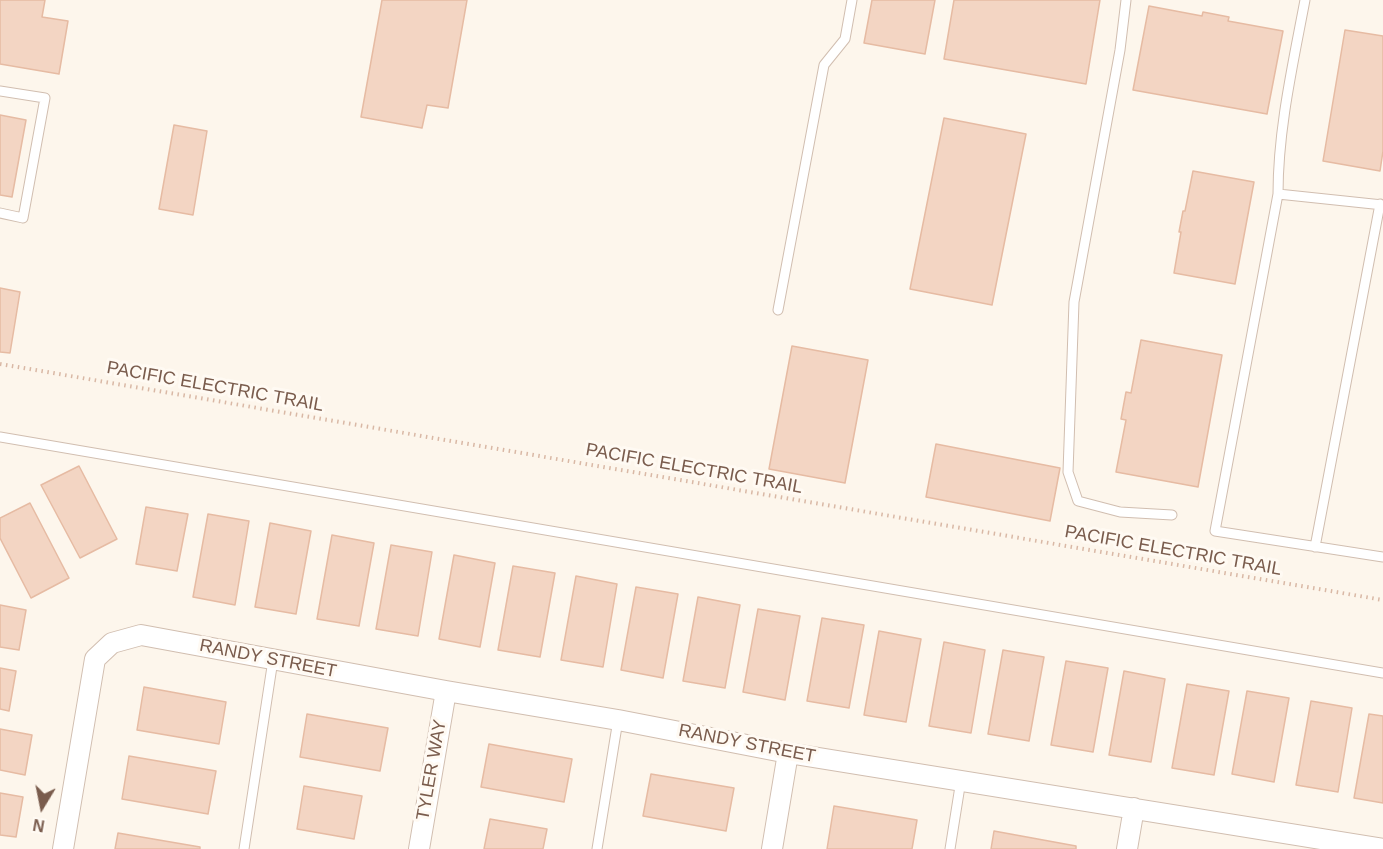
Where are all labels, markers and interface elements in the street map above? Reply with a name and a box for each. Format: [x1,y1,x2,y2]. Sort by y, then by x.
street label: PACIFIC ELECTRIC TRAIL [105,357,325,417]
street label: PACIFIC ELECTRIC TRAIL [584,439,804,499]
street label: PACIFIC ELECTRIC TRAIL [1063,521,1283,581]
street label: RANDY STREET [198,635,338,683]
street label: TYLER WAY [413,718,451,822]
street label: RANDY STREET [677,720,817,768]
north arrow [12,777,72,837]
text: N [32,816,46,835]

